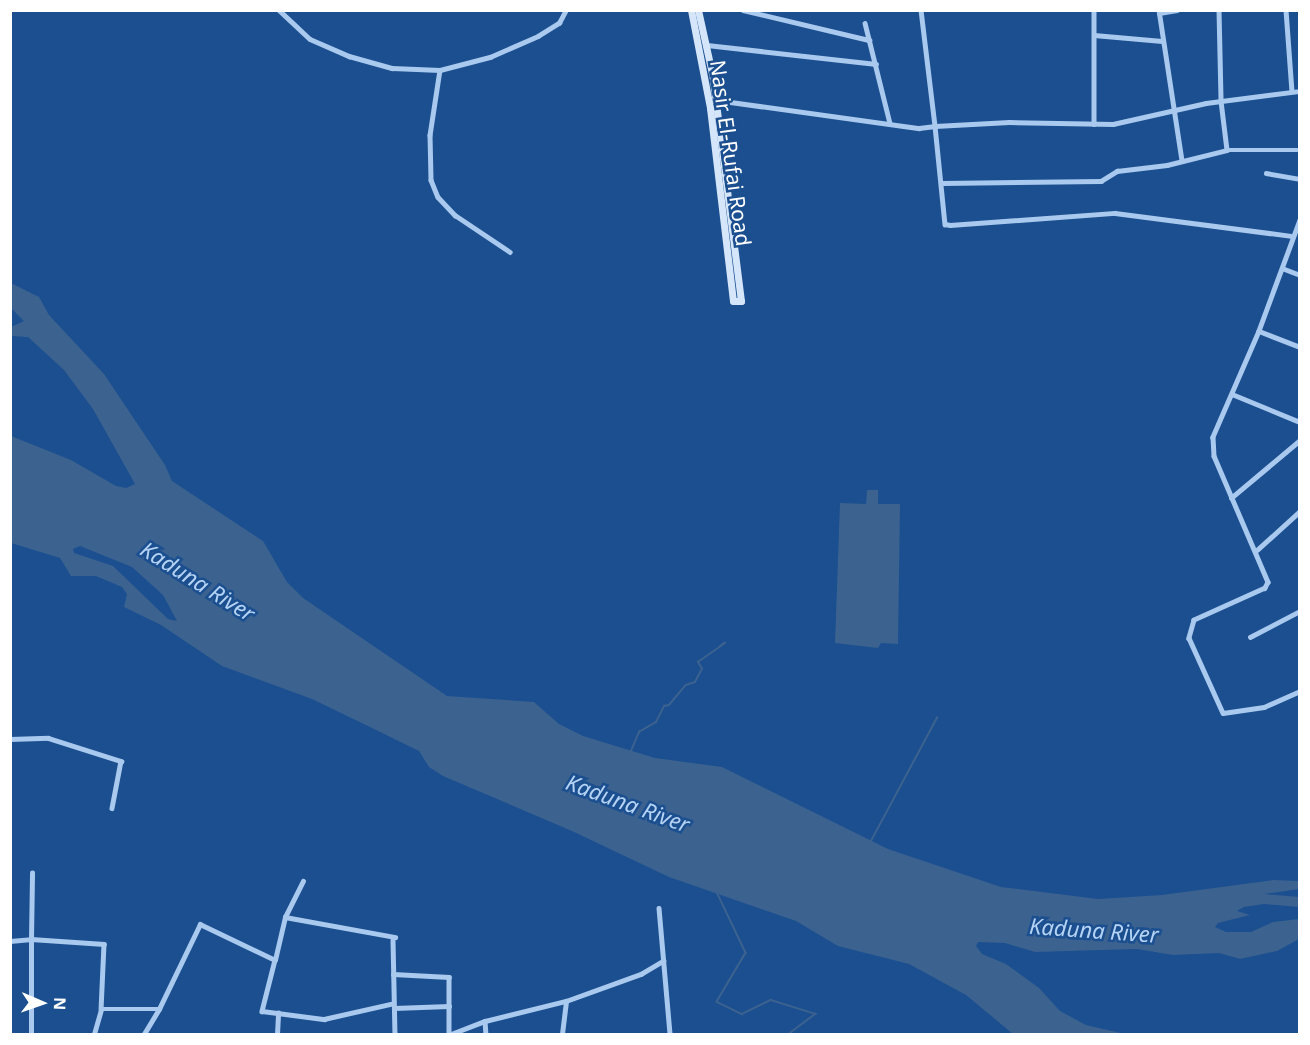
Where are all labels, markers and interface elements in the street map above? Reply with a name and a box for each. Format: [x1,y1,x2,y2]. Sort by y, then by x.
street label: Nasir El-Rufai Road [705,58,757,248]
water label: Kaduna River [136,535,260,627]
water label: Kaduna River [563,768,693,838]
water label: Kaduna River [1028,912,1160,948]
north arrow [12,973,72,1033]
text: N [49,997,71,1011]

